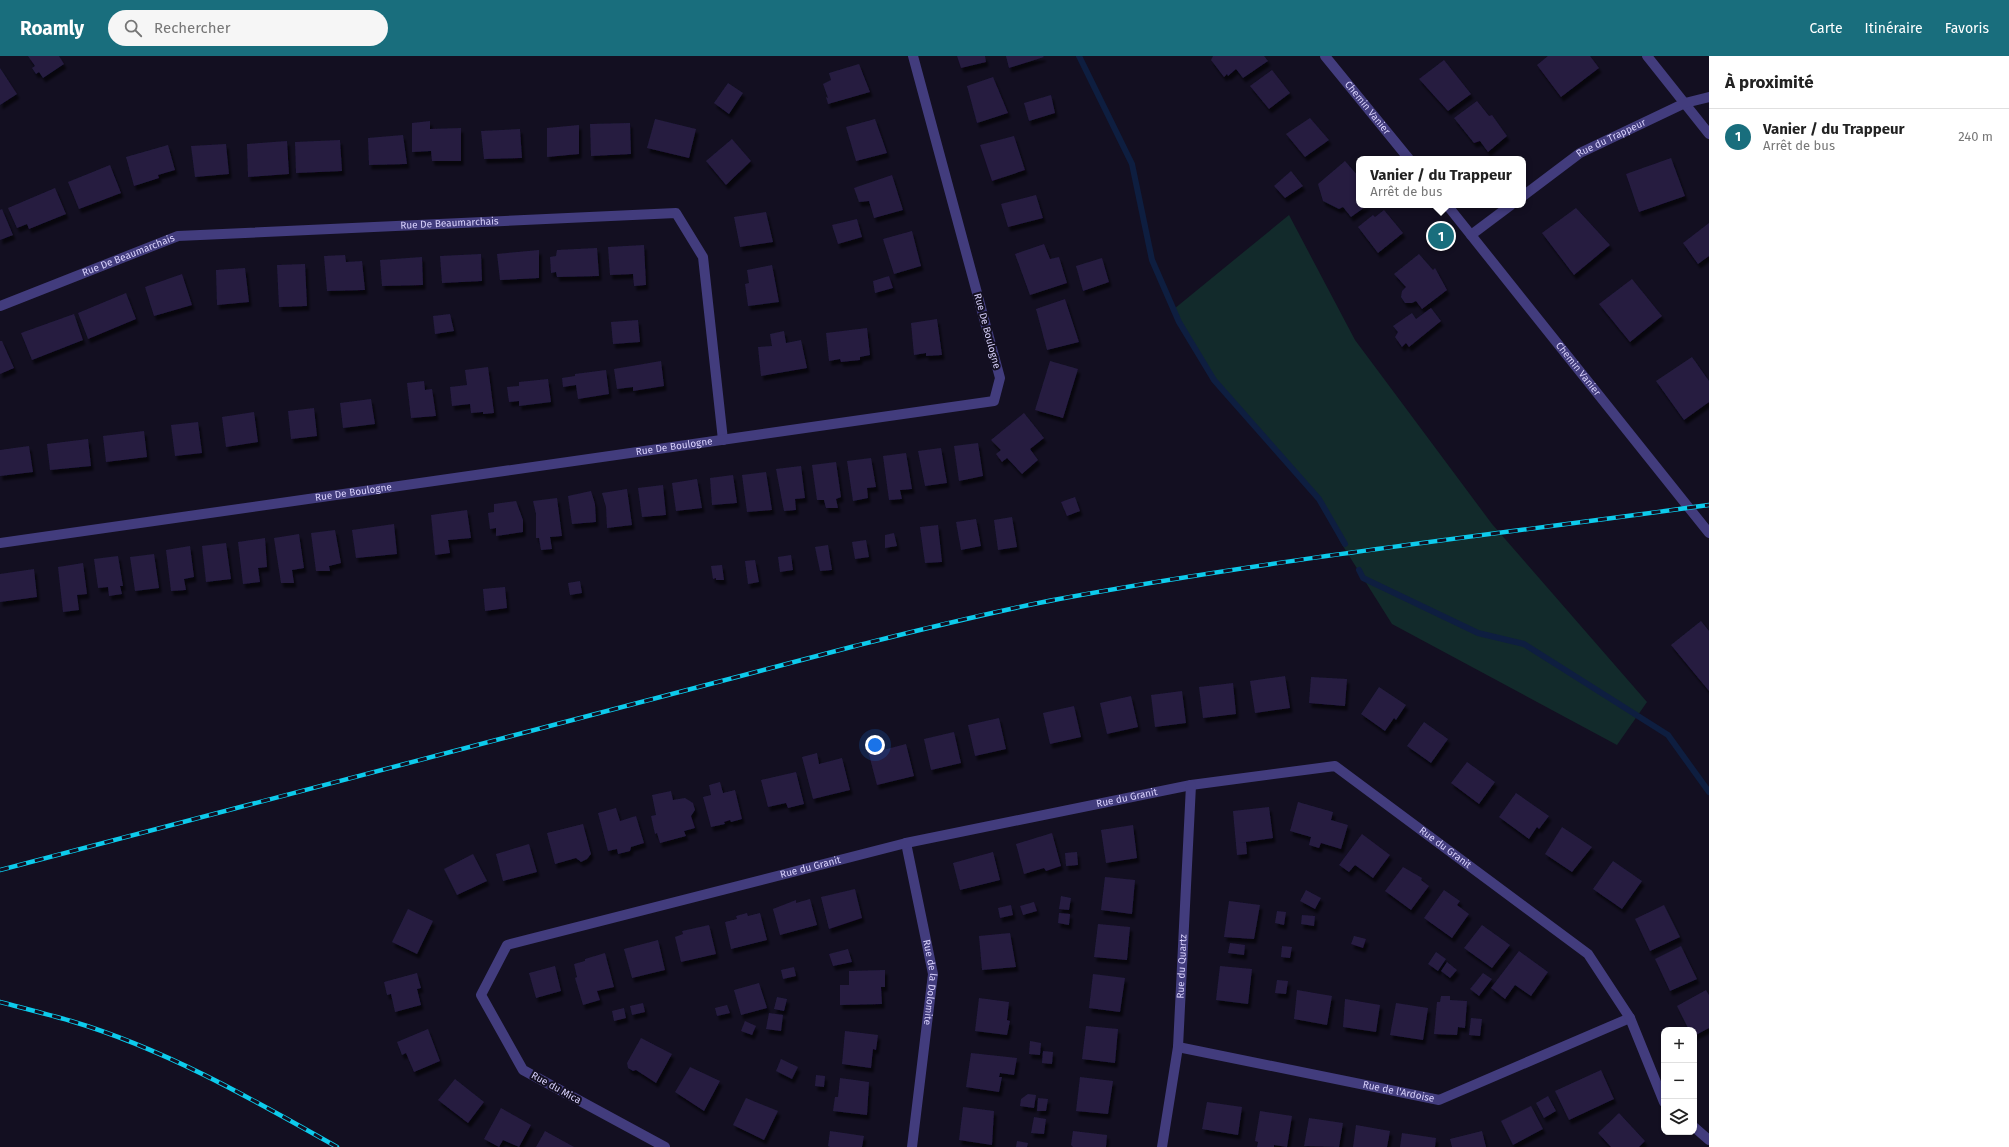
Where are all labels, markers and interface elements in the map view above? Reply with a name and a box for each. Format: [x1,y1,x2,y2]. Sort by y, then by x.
search box [108,10,388,46]
text: Roamly [20,17,84,40]
icon: search [122,17,144,39]
text: Rechercher [154,19,231,37]
text: Carte [1809,20,1843,37]
text: Itinéraire [1865,20,1923,37]
text: Favoris [1945,20,1989,37]
text: À proximité [1725,72,1814,93]
street label: Chemin Vanier [1342,79,1393,137]
street label: Rue du Trappeur [1574,116,1648,160]
text: Vanier / du Trappeur [1763,120,1905,138]
text: 1 [1735,129,1741,144]
text: 240 m [1958,129,1993,144]
text: Arrêt de bus [1763,138,1835,153]
popup [1356,156,1526,208]
text: Vanier / du Trappeur [1370,166,1512,184]
text: Arrêt de bus [1370,184,1442,199]
street label: Rue De Beaumarchais [400,215,499,232]
pin: 1 [1428,221,1454,251]
street label: Rue De Beaumarchais [80,232,177,279]
street label: Rue De Boulogne [971,292,1003,370]
street label: Chemin Vanier [1553,340,1603,398]
street label: Rue De Boulogne [635,435,713,458]
street label: Rue De Boulogne [314,481,393,504]
your location [865,735,885,755]
street label: Rue du Granit [1095,786,1159,810]
street label: Rue du Granit [1417,825,1474,871]
street label: Rue du Granit [779,854,842,881]
street label: Rue du Quartz [1174,933,1190,999]
street label: Rue de la Dolomite [920,939,939,1026]
map controls [1661,1027,1697,1135]
button: + [1661,1027,1697,1063]
button: − [1661,1063,1697,1099]
street label: Rue du Mica [529,1069,583,1107]
street label: Rue de l'Ardoise [1362,1079,1435,1105]
button: layers [1661,1099,1697,1135]

